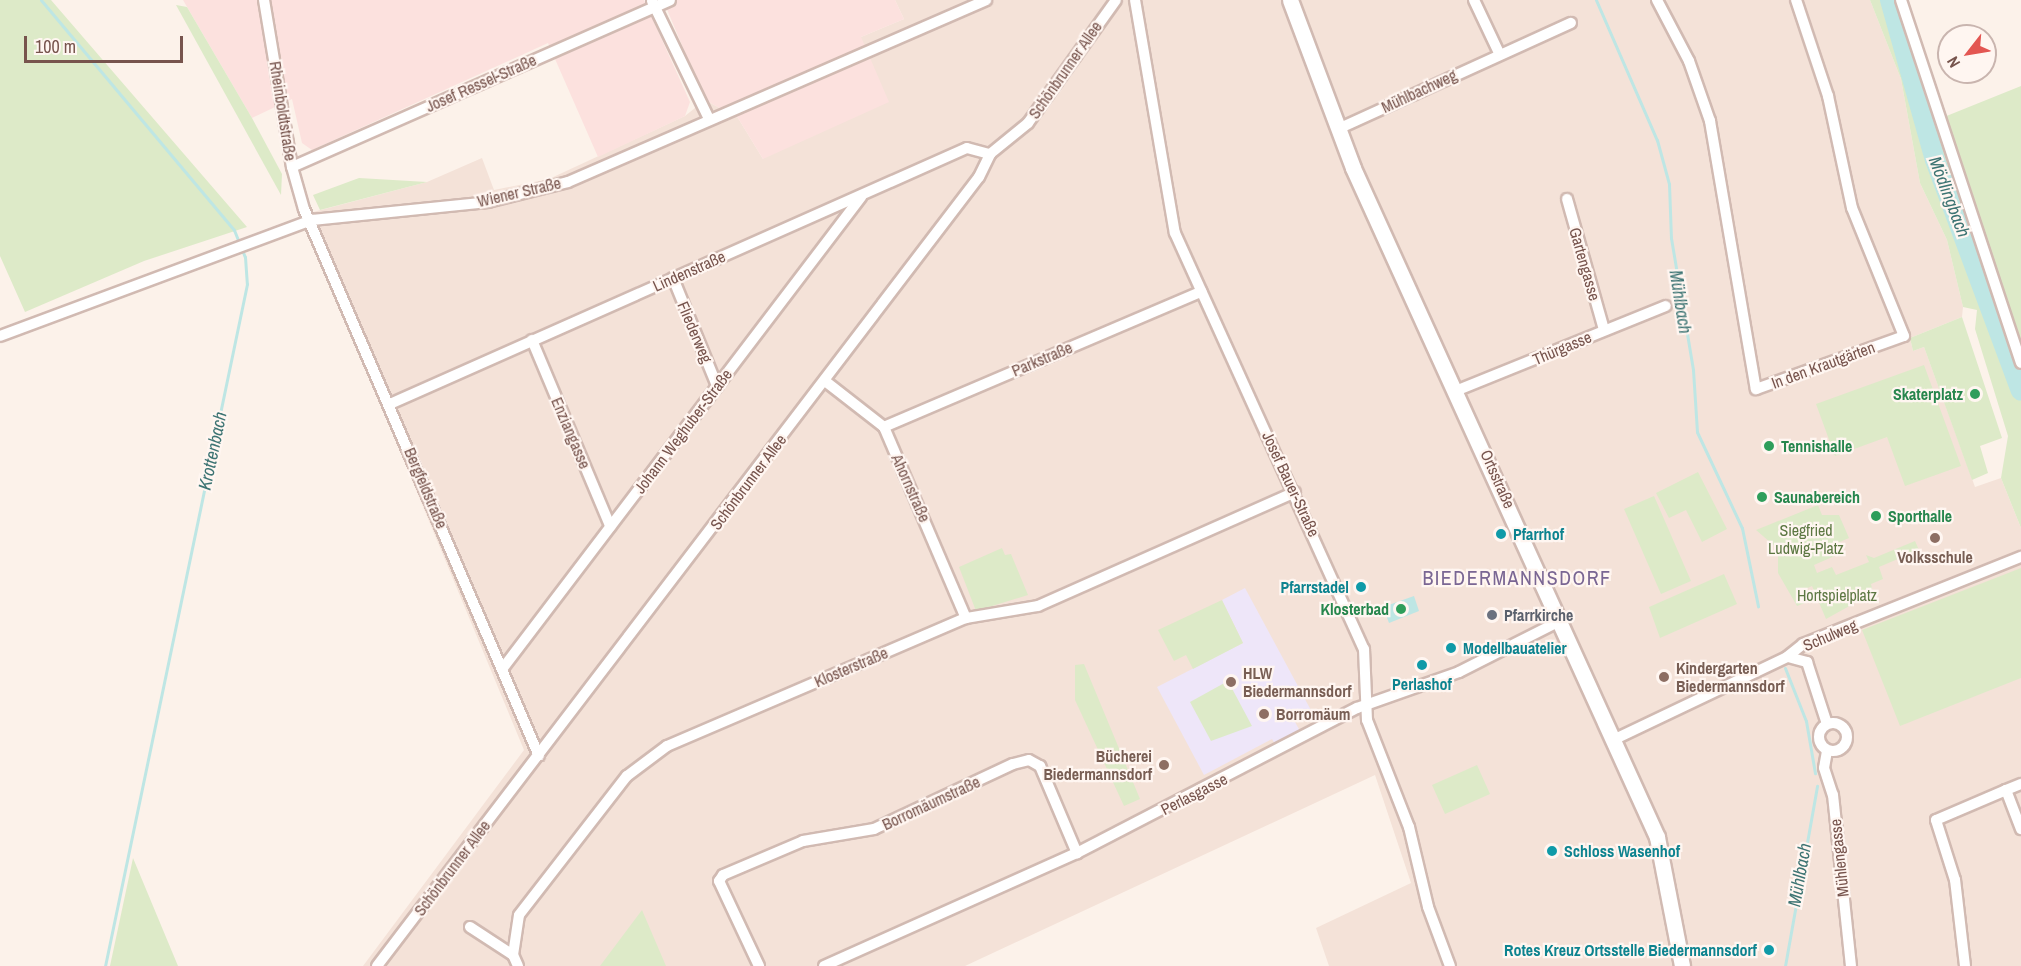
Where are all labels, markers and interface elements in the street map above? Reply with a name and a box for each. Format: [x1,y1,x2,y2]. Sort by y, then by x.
street label: Schönbrunner Allee [1024,17,1106,123]
scale bar [27,24,186,62]
north arrow [1937,24,1997,84]
text: 100 m [35,34,76,59]
street label: Josef Ressel-Straße [423,50,539,116]
text: N [1941,53,1965,72]
street label: Rheinboldtstraße [266,60,300,162]
street label: Mühlbachweg [1378,65,1460,117]
water label: Mödlingbach [1924,154,1974,240]
street label: Wiener Straße [475,173,563,211]
street label: Gartengasse [1565,225,1605,303]
street label: Lindenstraße [650,247,728,295]
water label: Mühlbach [1664,269,1696,335]
street label: Fliederweg [673,298,717,366]
street label: Thürgasse [1530,327,1594,369]
street label: In den Krautgärten [1769,337,1877,393]
street label: Parkstraße [1009,338,1075,380]
street label: Johann Weghuber-Straße [630,365,736,497]
place label: Skaterplatz [1893,384,1963,404]
marker: Skaterplatz [1968,387,1982,401]
street label: Enziangasse [547,394,595,472]
water label: Krottenbach [194,410,232,492]
street label: Josef Bauer-Straße [1258,428,1324,540]
street label: Schönbrunner Allee [706,430,790,534]
place label: Tennishalle [1781,436,1852,456]
marker: Tennishalle [1762,439,1776,453]
street label: Bergfeldstraße [400,445,452,531]
street label: Ortsstraße [1477,447,1519,511]
street label: Ahornstraße [888,451,934,525]
place label: Saunabereich [1774,487,1860,507]
marker: Saunabereich [1755,490,1769,504]
place label: Sporthalle [1888,506,1952,526]
marker: Sporthalle [1869,509,1883,523]
park label: Siegfried Ludwig-Platz [1768,520,1844,558]
place label: Pfarrhof [1513,524,1564,544]
marker: Pfarrhof [1494,527,1508,541]
marker: Volksschule [1928,531,1942,545]
place label: Volksschule [1897,547,1973,567]
district label: BIEDERMANNSDORF [1422,565,1612,589]
place label: Pfarrstadel [1280,577,1349,597]
marker: Pfarrstadel [1354,580,1368,594]
park label: Hortspielplatz [1797,585,1877,605]
place label: Klosterbad [1320,599,1389,619]
marker: Klosterbad [1394,602,1408,616]
place label: Pfarrkirche [1504,605,1573,625]
marker: Pfarrkirche [1485,608,1499,622]
street label: Schulweg [1800,615,1860,655]
place label: Modellbauatelier [1463,638,1567,658]
marker: Modellbauatelier [1444,641,1458,655]
street label: Klosterstraße [811,643,891,691]
marker: Perlashof [1415,658,1429,672]
place label: Kindergarten Biedermannsdorf [1676,658,1785,696]
place label: HLW Biedermannsdorf [1243,663,1352,701]
marker: Kindergarten Biedermannsdorf [1657,670,1671,684]
place label: Perlashof [1392,674,1452,694]
marker: HLW Biedermannsdorf [1224,675,1238,689]
place label: Borromäum [1276,704,1350,724]
marker: Borromäum [1257,707,1271,721]
place label: Bücherei Biedermannsdorf [1043,746,1152,784]
marker: Bücherei Biedermannsdorf [1157,758,1171,772]
street label: Perlasgasse [1157,769,1231,819]
street label: Borromäumstraße [879,772,983,834]
street label: Schönbrunner Allee [410,816,494,920]
street label: Mühlengasse [1825,818,1853,898]
place label: Schloss Wasenhof [1564,841,1680,861]
water label: Mühlbach [1784,842,1816,908]
marker: Schloss Wasenhof [1545,844,1559,858]
place label: Rotes Kreuz Ortsstelle Biedermannsdorf [1504,940,1757,960]
marker: Rotes Kreuz Ortsstelle Biedermannsdorf [1762,943,1776,957]

